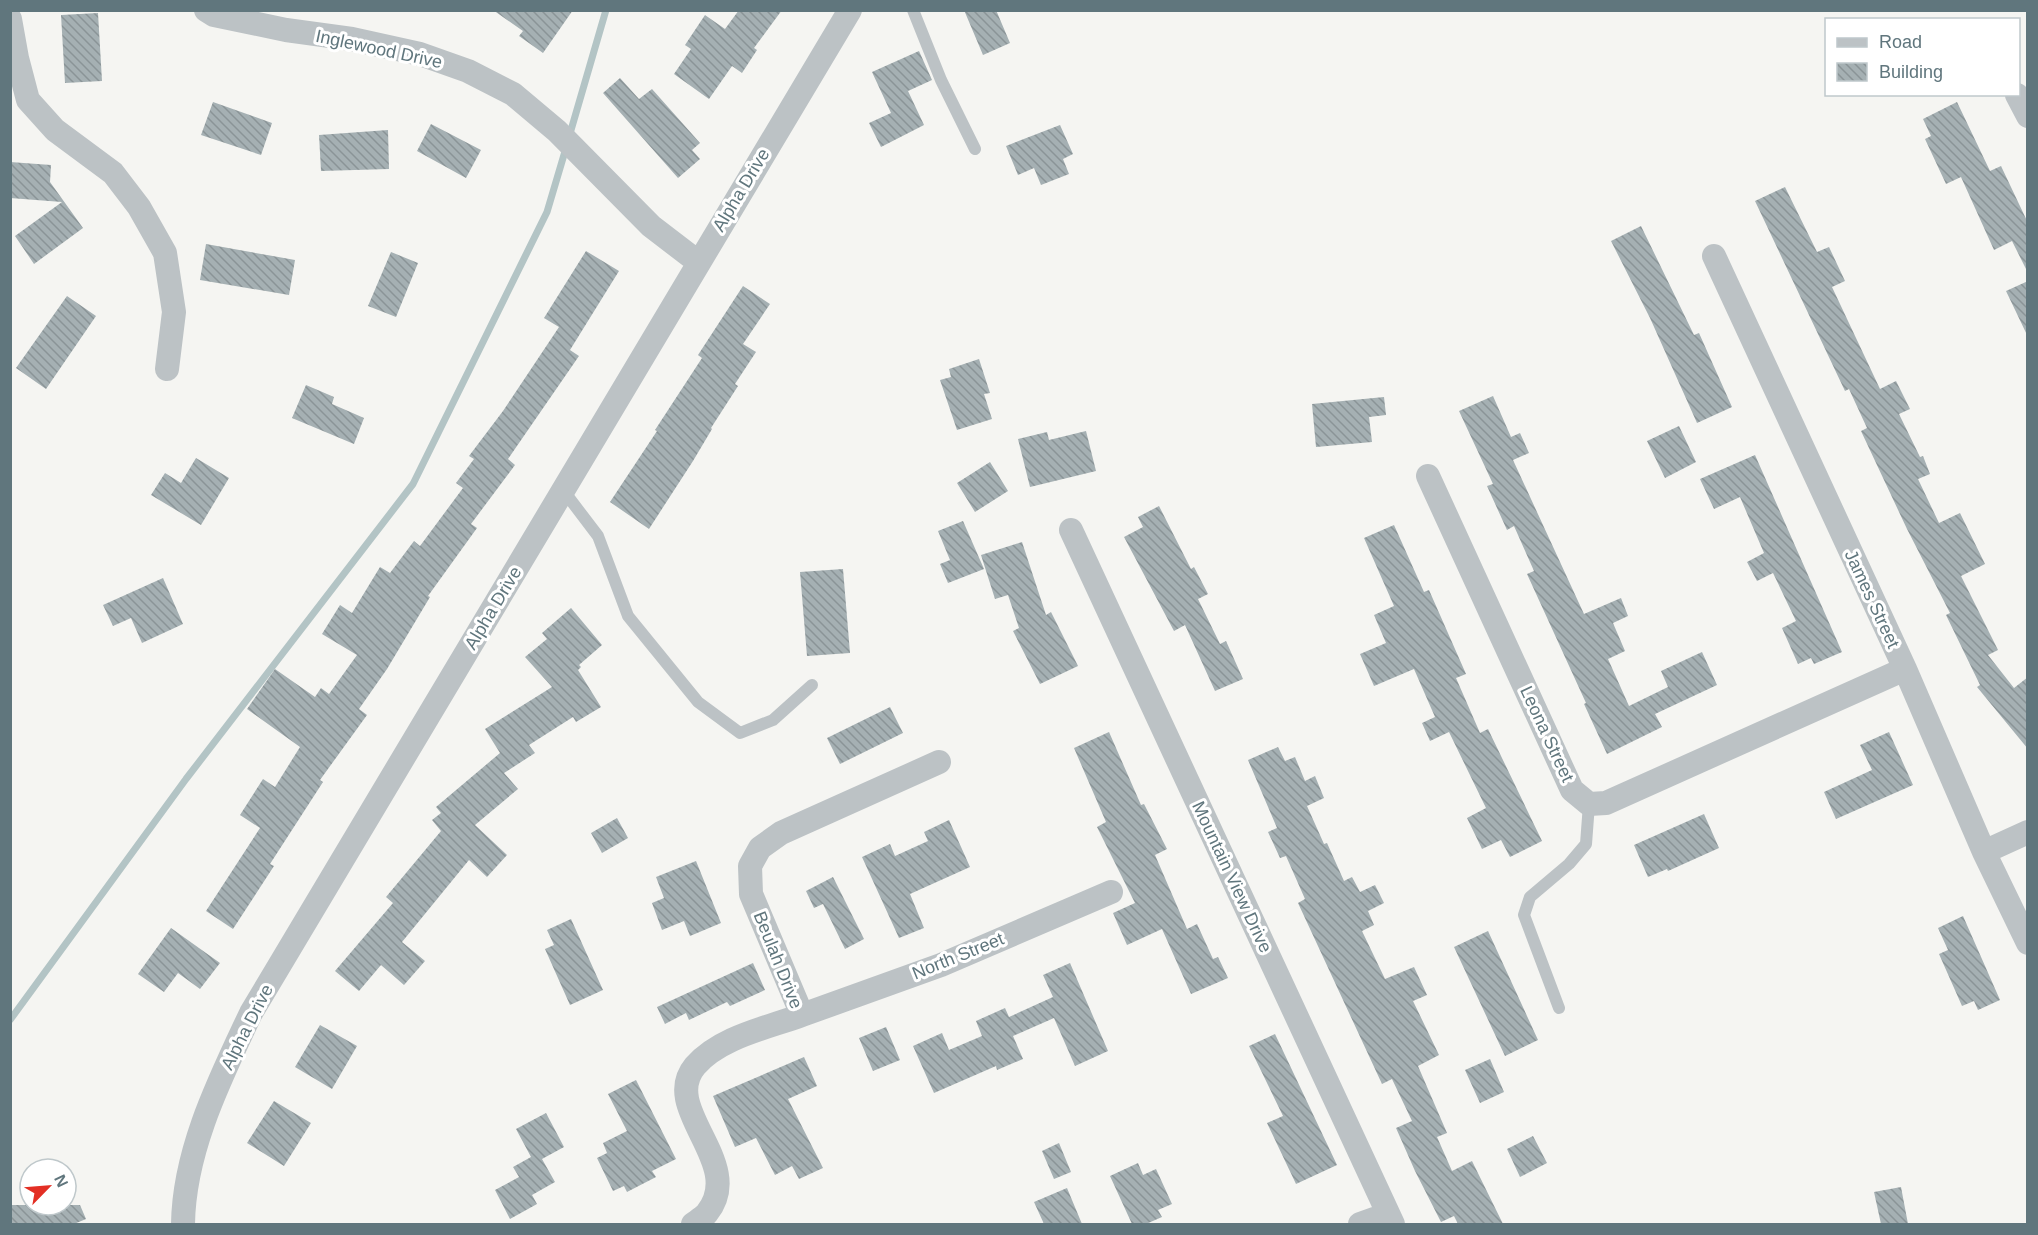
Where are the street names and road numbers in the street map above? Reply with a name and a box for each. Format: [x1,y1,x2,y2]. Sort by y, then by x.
street label: Inglewood Drive [314,26,444,72]
street label: Alpha Drive [708,145,774,235]
street label: James Street [1841,547,1903,651]
street label: Alpha Drive [460,563,526,653]
street label: Leona Street [1516,683,1578,785]
street label: Mountain View Drive [1188,798,1276,956]
street label: Beulah Drive [749,908,807,1012]
street label: North Street [909,929,1007,983]
street label: Alpha Drive [217,981,277,1073]

